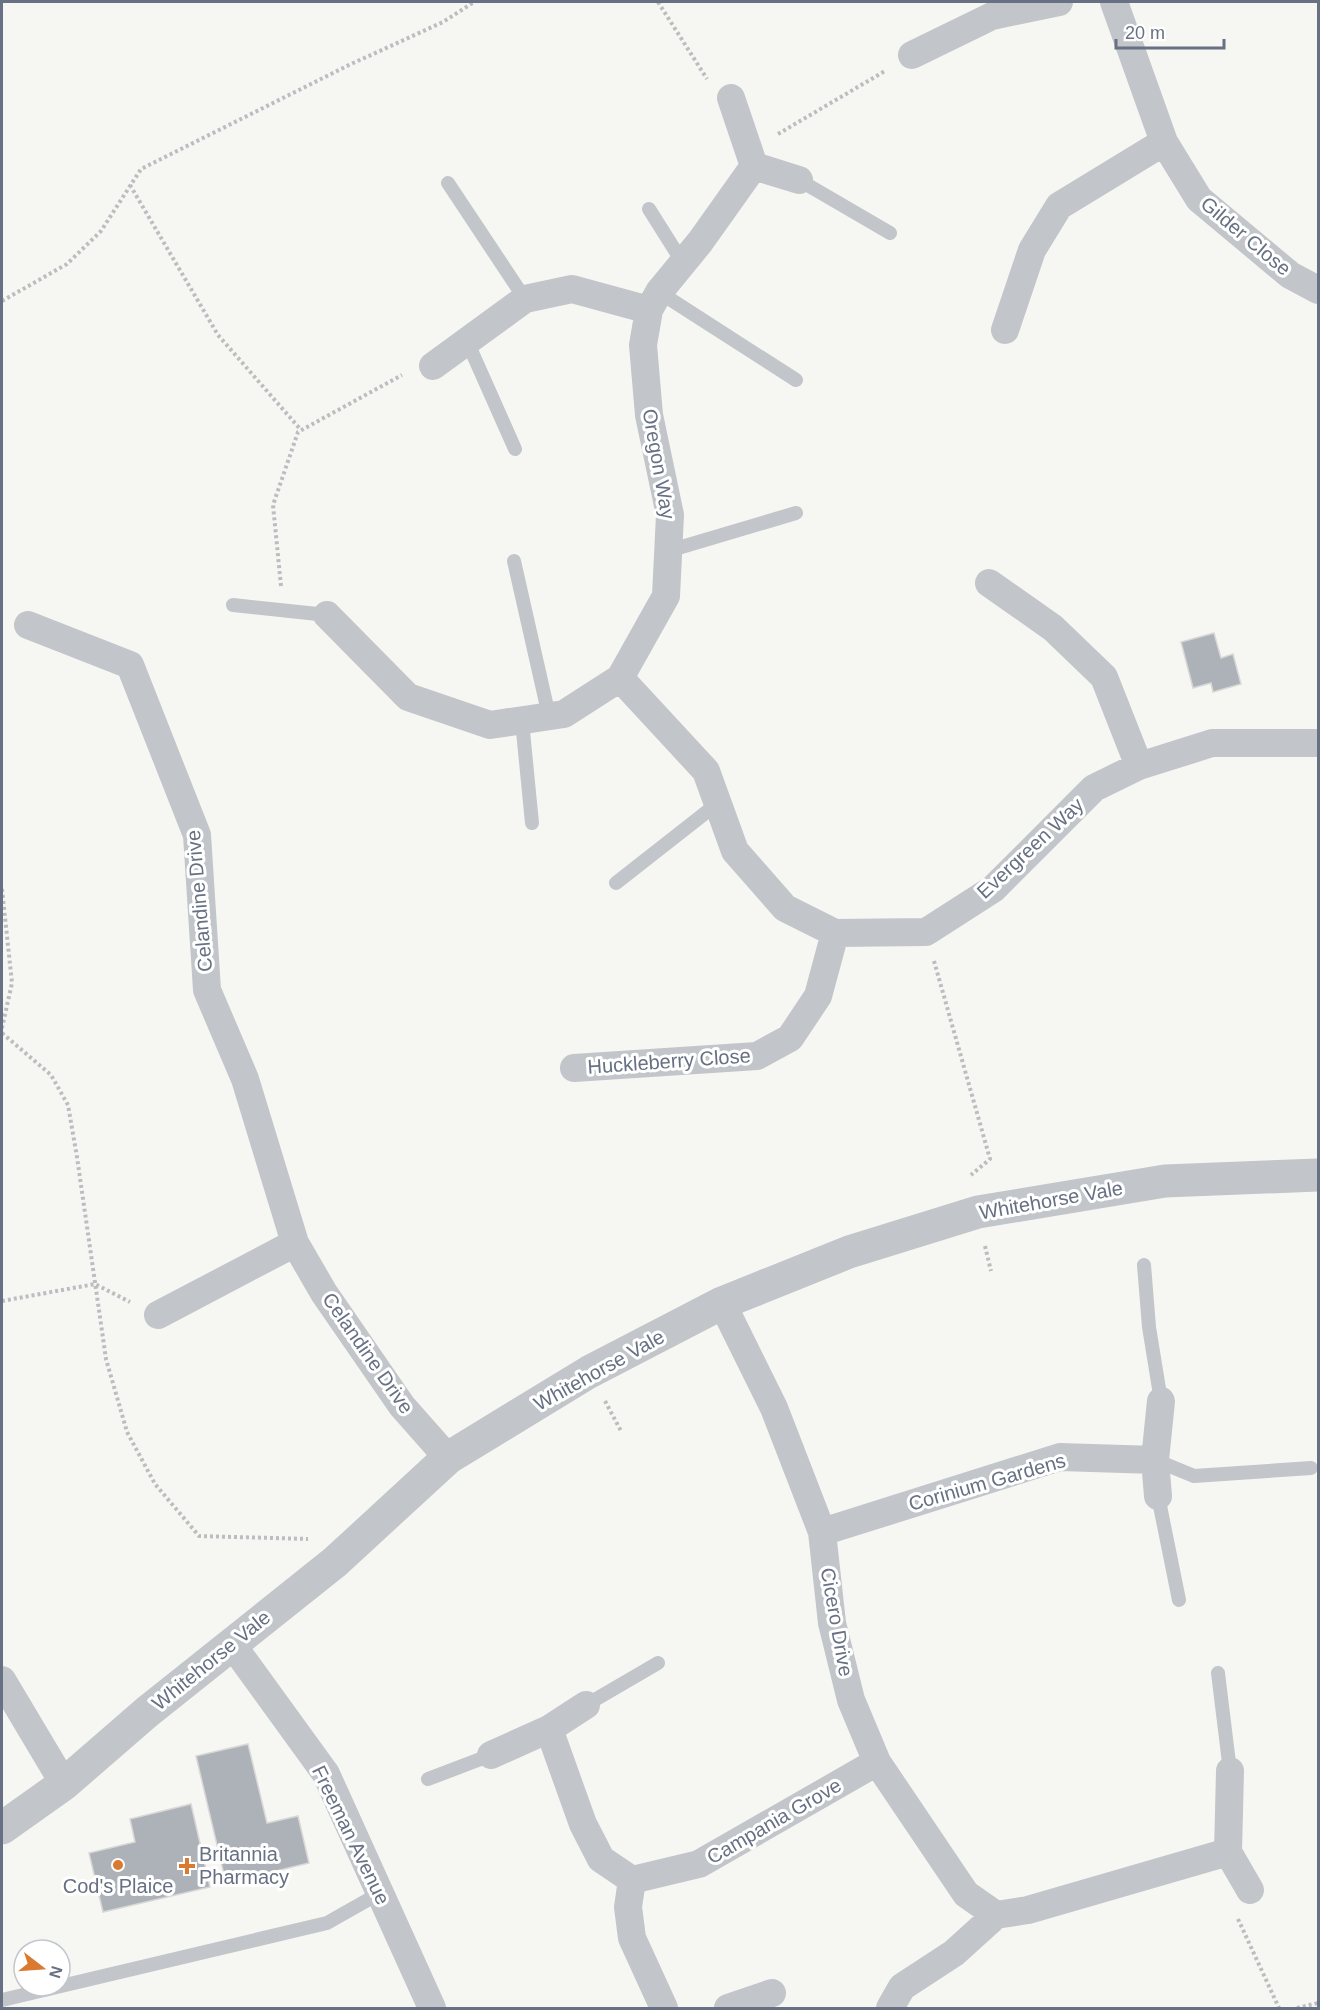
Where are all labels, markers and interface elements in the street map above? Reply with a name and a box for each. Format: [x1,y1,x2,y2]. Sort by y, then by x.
scale bar [1116,12,1224,50]
text: 20 m [1125,23,1165,43]
street label: Gilder Close [1197,192,1295,280]
street label: Oregon Way [638,407,680,521]
street label: Evergreen Way [972,793,1088,903]
street label: Celandine Drive [182,829,216,973]
street label: Huckleberry Close [587,1044,751,1078]
street label: Whitehorse Vale [978,1177,1124,1223]
street label: Celandine Drive [318,1288,418,1418]
street label: Whitehorse Vale [530,1325,668,1415]
street label: Corinium Gardens [906,1449,1068,1515]
street label: Cicero Drive [817,1566,857,1678]
street label: Whitehorse Vale [148,1606,274,1714]
street label: Freeman Avenue [308,1762,394,1908]
street label: Campania Grove [703,1774,845,1868]
place label: Britannia Pharmacy [199,1843,289,1888]
marker: Cod's Plaice [111,1858,125,1872]
marker: Britannia Pharmacy [180,1859,194,1873]
place label: Cod's Plaice [63,1875,173,1897]
north arrow [12,1938,72,1998]
text: N [46,1964,66,1980]

